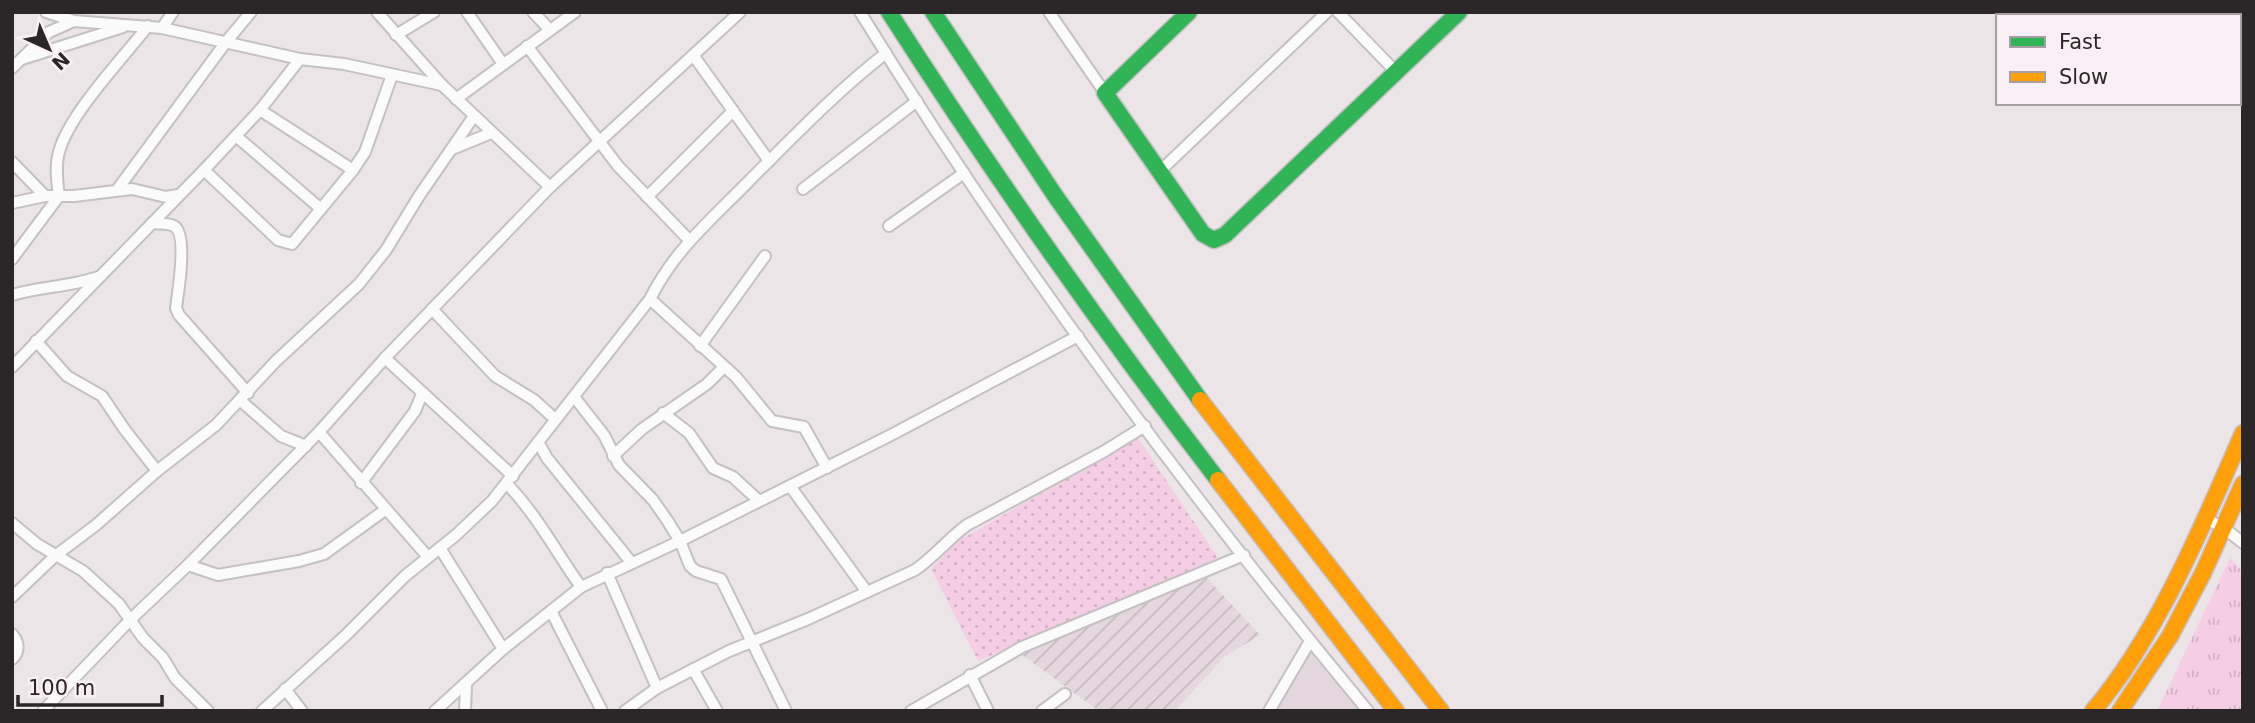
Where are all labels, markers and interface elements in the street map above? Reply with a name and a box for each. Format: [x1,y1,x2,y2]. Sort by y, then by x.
north arrow [14,14,84,84]
legend [1996,14,2241,105]
text: Fast [2059,30,2101,54]
text: N [47,48,74,75]
text: Slow [2059,65,2108,89]
scale bar [18,664,161,708]
text: 100 m [28,676,95,700]

